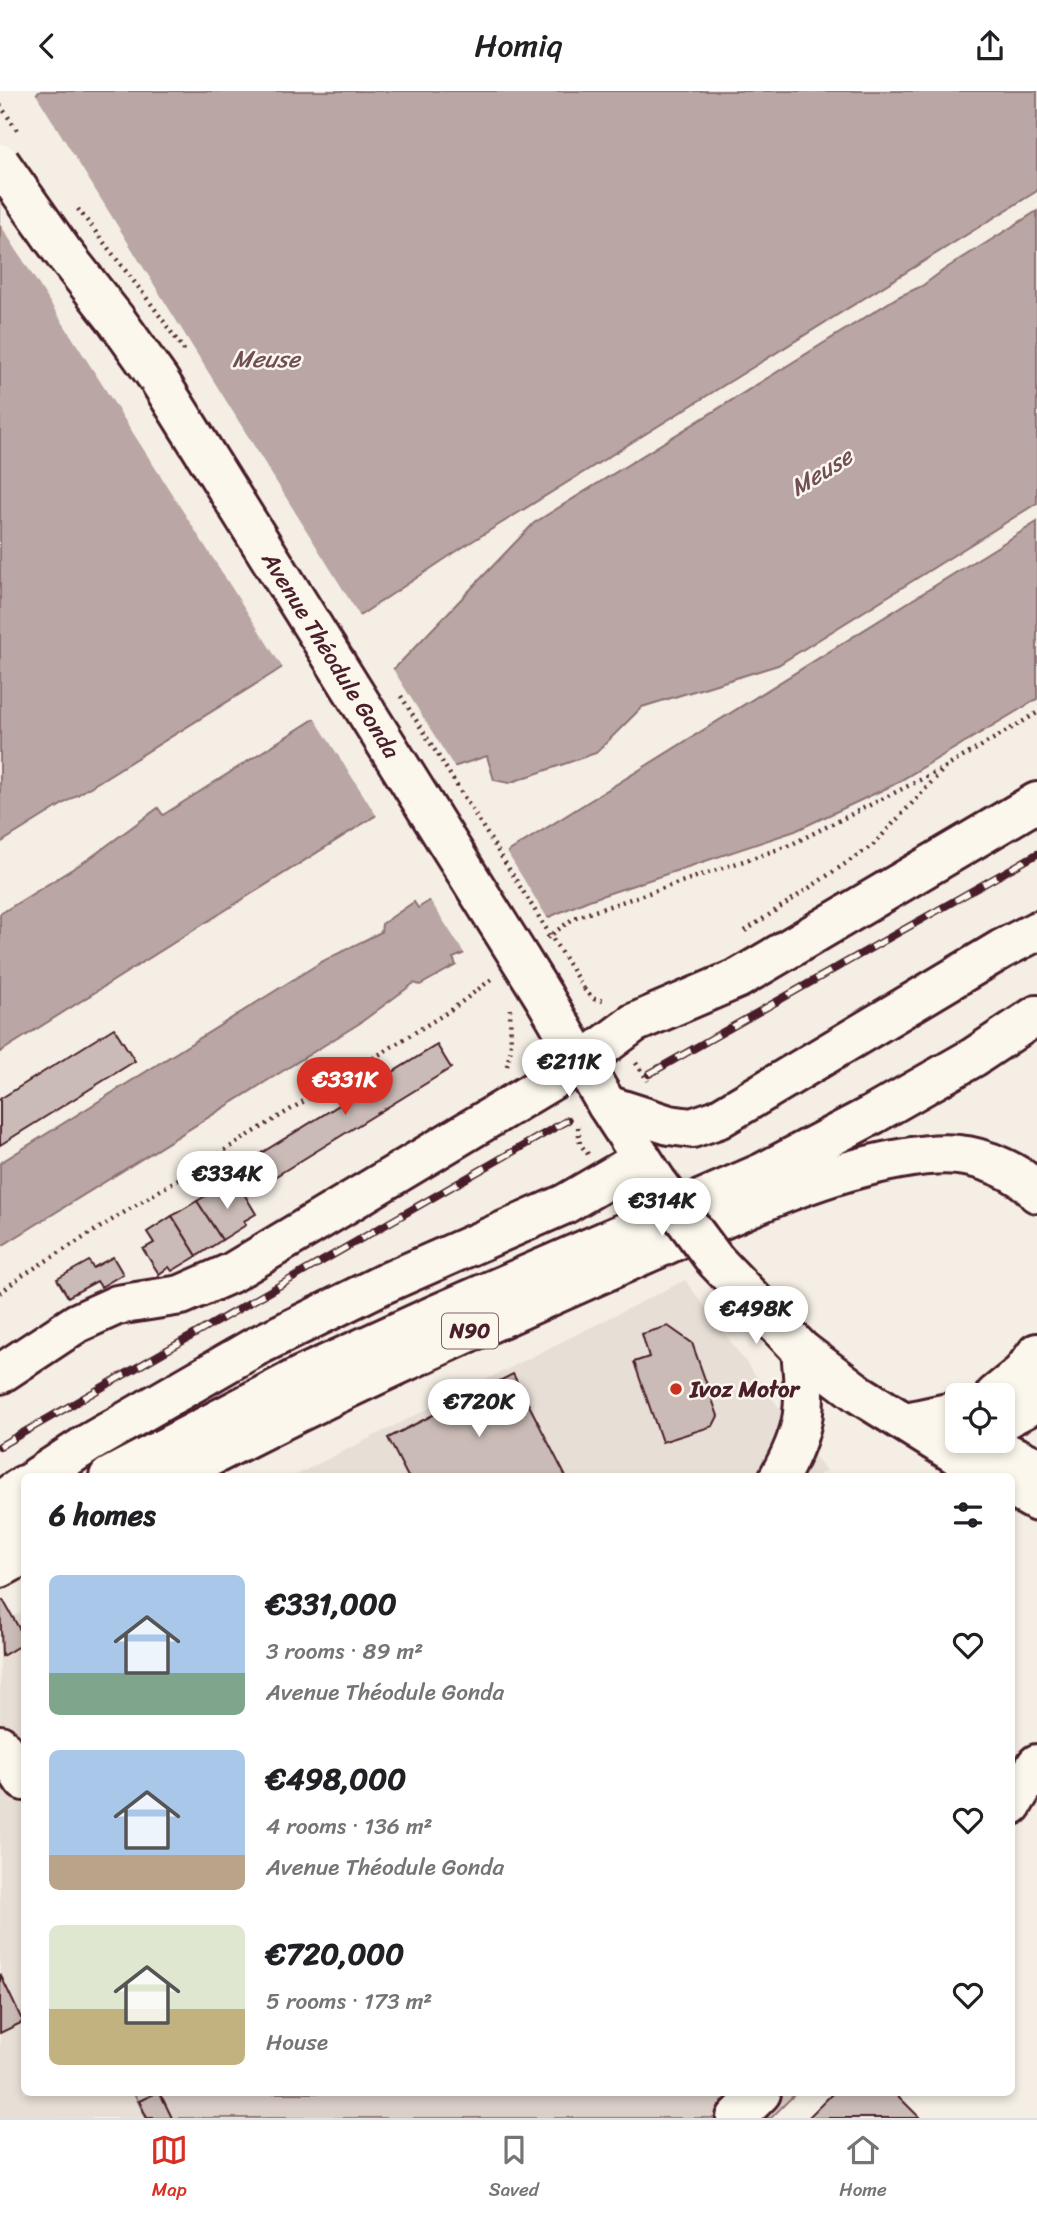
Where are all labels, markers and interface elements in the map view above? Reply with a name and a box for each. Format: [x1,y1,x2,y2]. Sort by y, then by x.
text: Homiq [475,17,562,74]
icon: back [28,27,66,65]
icon: share [971,27,1009,65]
water label: Meuse [232,338,302,380]
water label: Meuse [781,435,863,508]
street label: Avenue Théodule Gonda [250,543,411,767]
pin: €211K [520,1039,618,1099]
text: €211K [538,1041,600,1082]
pin: €331K [296,1058,394,1117]
text: €331K [313,1059,377,1100]
pin: €334K [178,1151,276,1211]
text: €334K [193,1153,261,1194]
pin: €314K [613,1179,711,1238]
text: €314K [629,1180,695,1221]
pin: €498K [707,1287,805,1346]
text: €498K [720,1288,792,1329]
road number: N90 [442,1313,498,1349]
place label: Ivoz Motor [689,1369,801,1410]
pin: €720K [430,1379,528,1439]
text: €720K [444,1381,514,1422]
marker: Ivoz Motor [668,1381,684,1397]
map controls [945,1383,1015,1453]
button: locate [945,1383,1015,1453]
text: 6 homes [49,1488,156,1542]
icon: filters [949,1496,987,1534]
text: €331,000 [266,1577,397,1631]
icon: home [105,1603,189,1687]
icon: heart [949,1626,987,1664]
text: 3 rooms · 89 m² [266,1631,423,1672]
text: Avenue Théodule Gonda [266,1672,504,1713]
text: €498,000 [266,1752,406,1806]
icon: home [105,1778,189,1862]
icon: heart [949,1801,987,1839]
text: 4 rooms · 136 m² [266,1806,433,1847]
text: Avenue Théodule Gonda [266,1847,504,1888]
text: €720,000 [266,1927,404,1981]
icon: home [105,1953,189,2037]
icon: heart [949,1976,987,2014]
text: 5 rooms · 173 m² [266,1981,432,2022]
text: House [266,2022,328,2063]
tab: Map [150,2131,188,2206]
tab: Saved [489,2131,539,2206]
tab: Home [839,2131,887,2206]

